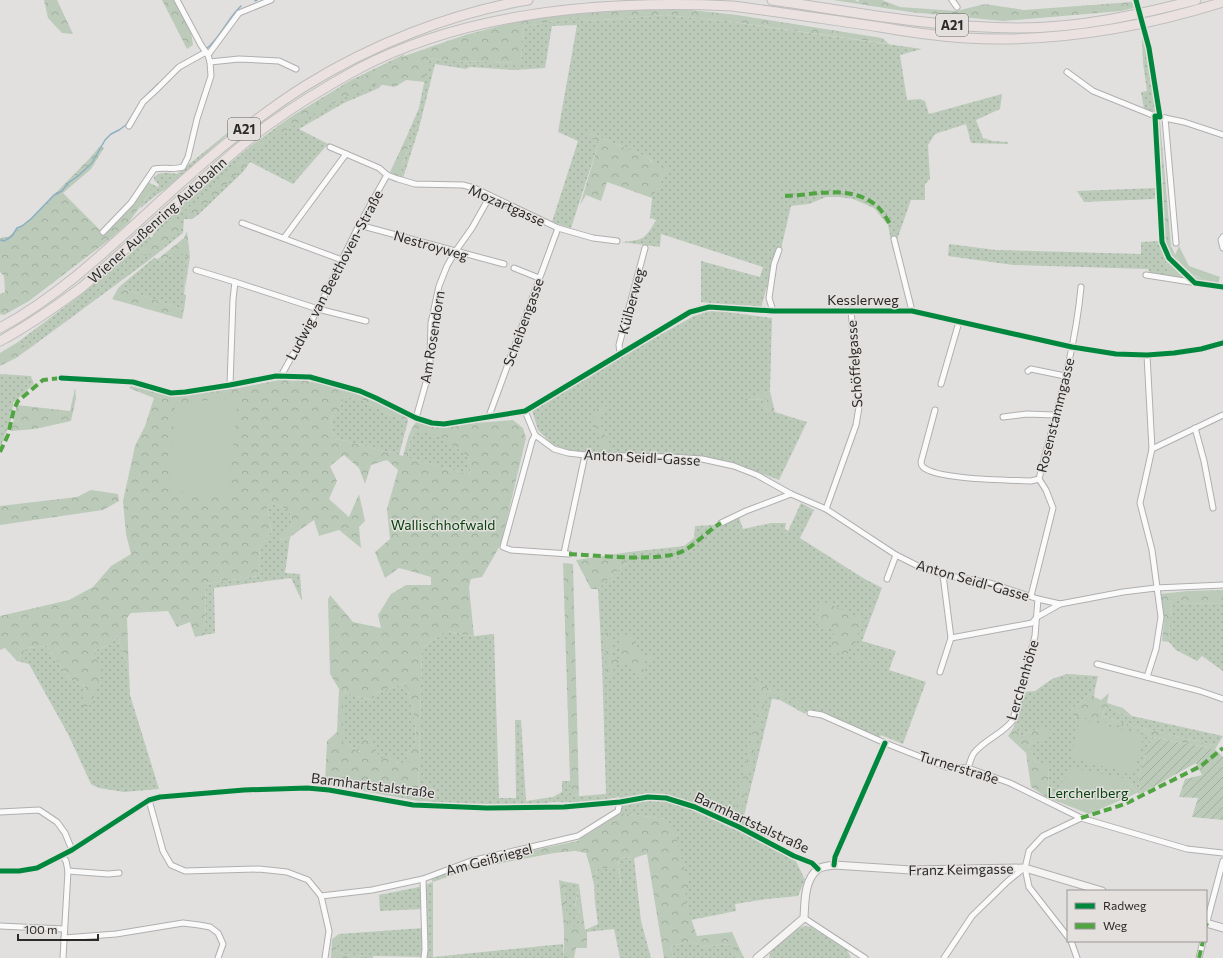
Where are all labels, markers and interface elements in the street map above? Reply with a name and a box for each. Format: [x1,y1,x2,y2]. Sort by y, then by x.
road number: A21 [936,14,968,36]
road number: A21 [228,118,260,140]
street label: Wiener Außenring Autobahn [84,153,230,287]
street label: Mozartgasse [466,181,548,229]
street label: Ludwig van Beethoven-Straße [282,187,386,363]
street label: Nestroyweg [392,226,471,264]
street label: Külberweg [614,266,648,336]
street label: Scheibengasse [499,276,547,368]
street label: Am Rosendorn [416,289,448,385]
street label: Kesslerweg [827,291,899,308]
street label: Schöffelgasse [842,320,866,408]
street label: Rosenstammgasse [1033,356,1077,474]
street label: Anton Seidl-Gasse [583,445,701,469]
park label: Wallischhofwald [391,516,495,533]
street label: Anton Seidl-Gasse [915,556,1031,604]
street label: Lerchenhöhe [1002,638,1042,722]
street label: Turnerstraße [917,747,1001,787]
street label: Barmhartstalstraße [310,769,436,801]
park label: Lercherlberg [1047,784,1129,801]
street label: Barmhartstalstraße [692,788,812,856]
street label: Am Geißriegel [444,839,534,879]
street label: Franz Keimgasse [908,860,1014,878]
legend [1067,890,1207,942]
text: Radweg [1103,898,1147,912]
scale bar [18,916,98,942]
text: Weg [1103,918,1128,932]
text: 100 m [24,922,58,936]

